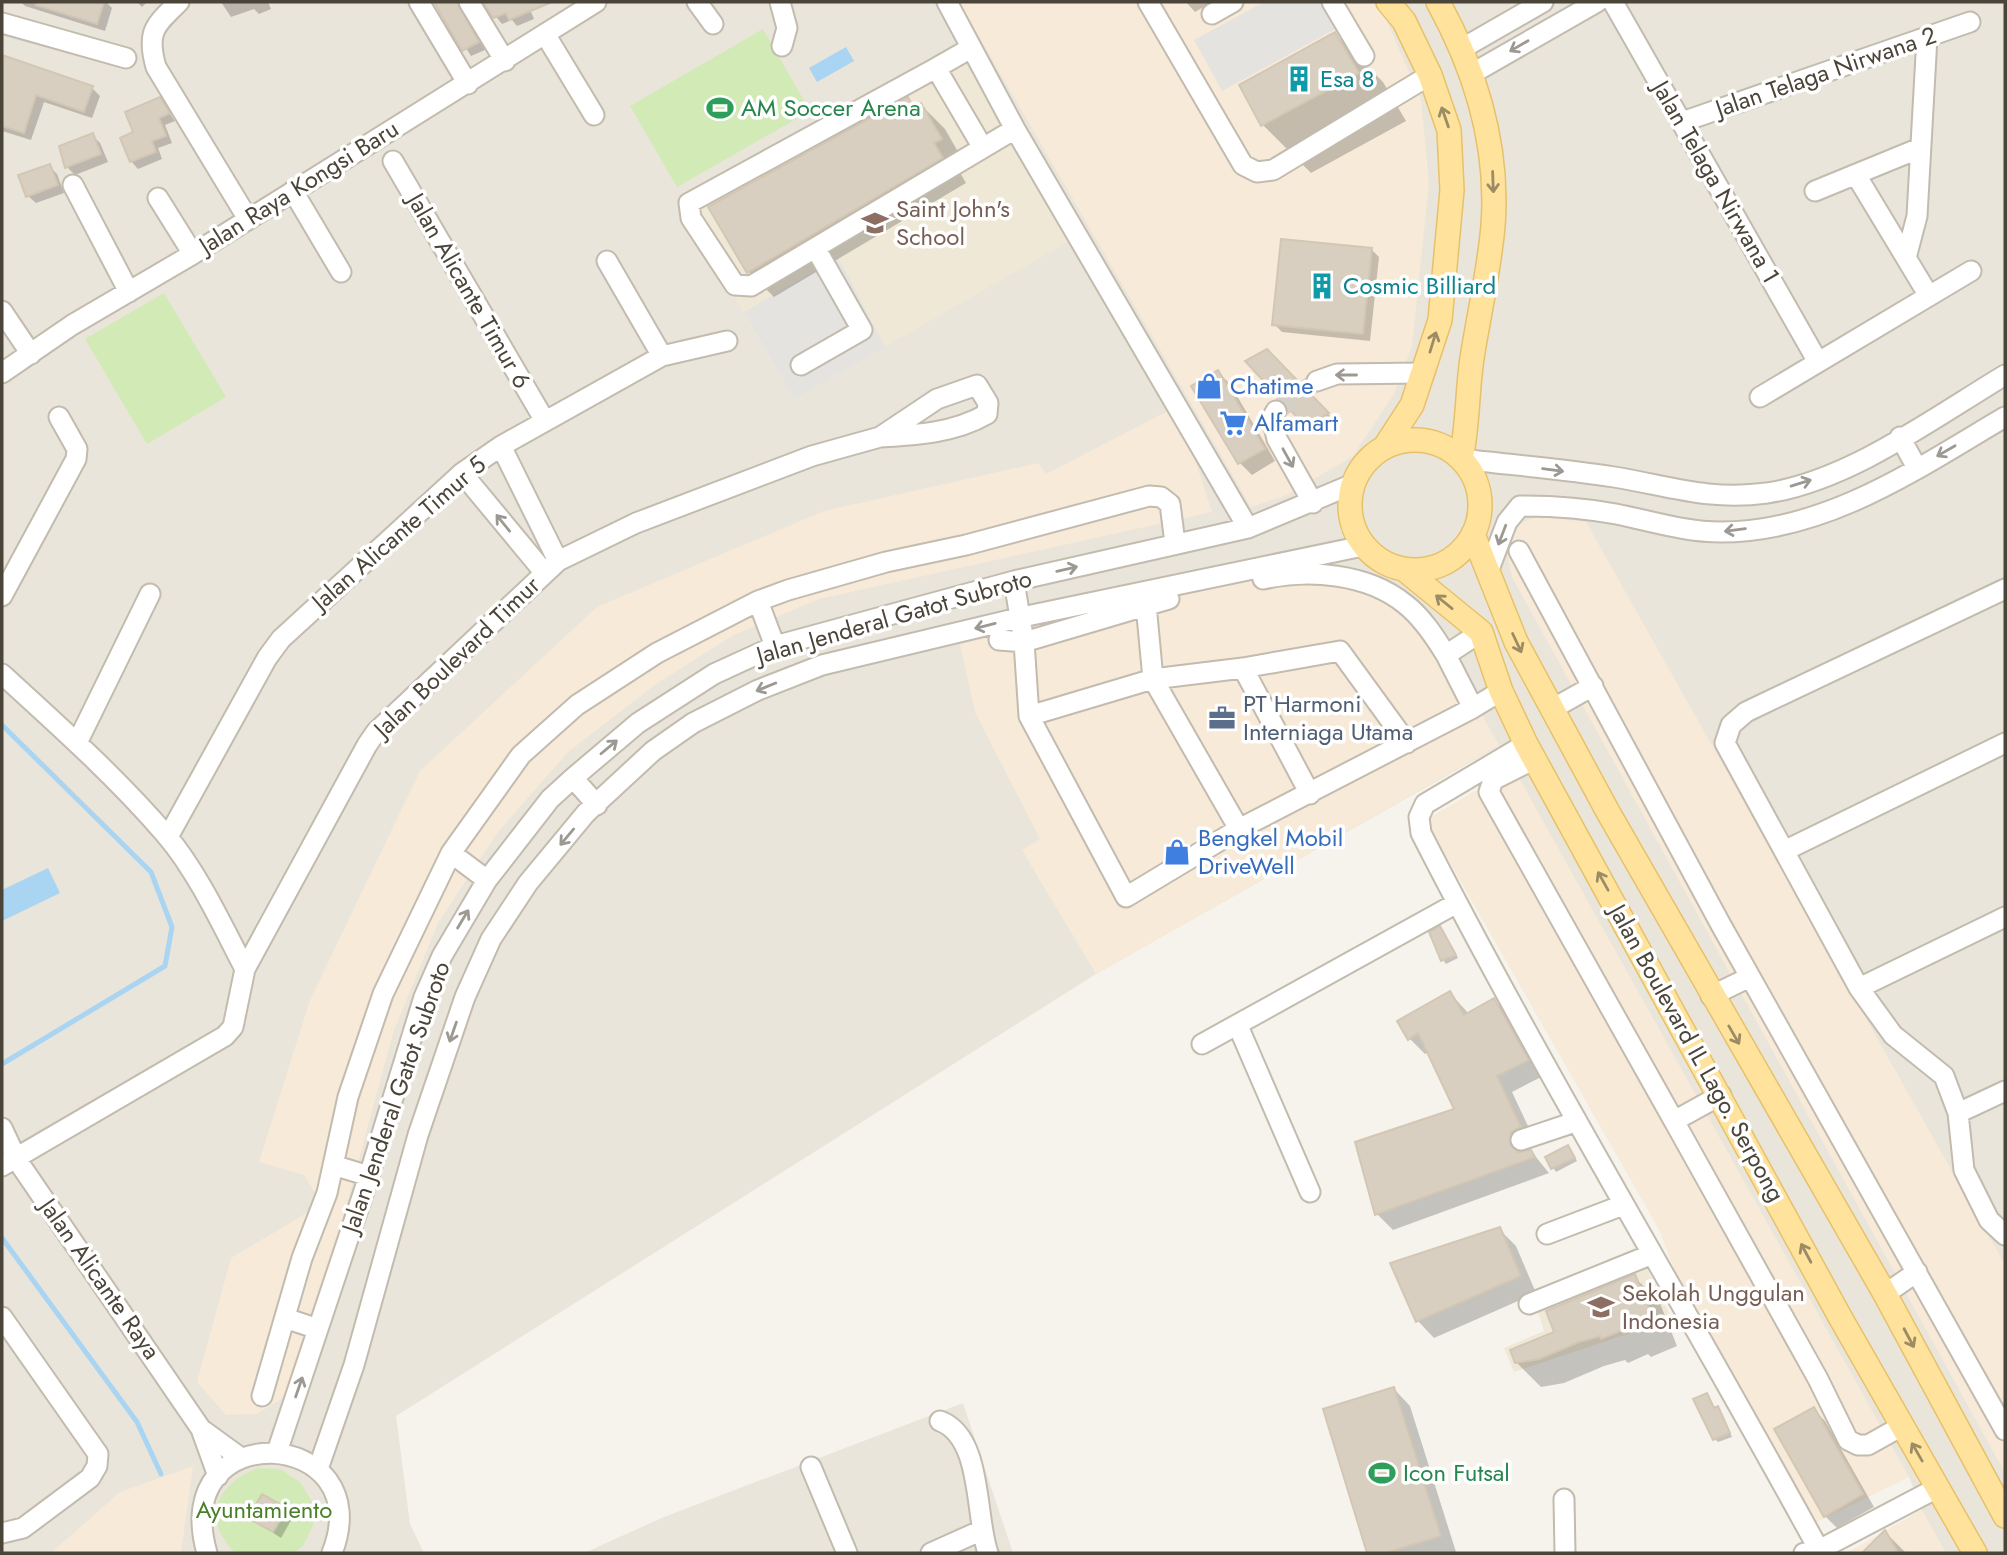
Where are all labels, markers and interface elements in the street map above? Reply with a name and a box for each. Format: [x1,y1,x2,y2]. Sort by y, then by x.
street label: Jalan Telaga Nirwana 2 [1708,17,1941,127]
one-way arrow [1510,39,1530,53]
place label: Esa 8 [1320,61,1375,96]
building icon: Esa 8 [1284,64,1314,94]
street label: Jalan Telaga Nirwana 1 [1643,71,1789,289]
place label: AM Soccer Arena [741,90,921,125]
sports icon: AM Soccer Arena [705,93,735,123]
one-way arrow [1438,106,1450,128]
street label: Jalan Raya Kongsi Baru [190,111,405,264]
one-way arrow [1486,171,1499,194]
street label: Jalan Alicante Timur 6 [398,184,540,395]
place label: Saint John's School [896,191,1010,254]
school or university icon: Saint John's School [860,208,890,238]
place label: Cosmic Billiard [1343,268,1496,303]
building icon: Cosmic Billiard [1307,271,1337,301]
one-way arrow [1428,331,1441,353]
place label: Chatime [1230,368,1314,403]
one-way arrow [1334,368,1357,382]
shop icon: Chatime [1194,371,1224,401]
place label: Alfamart [1254,405,1338,440]
supermarket icon: Alfamart [1218,408,1248,438]
one-way arrow [1936,445,1956,459]
street label: Jalan Alicante Timur 5 [302,447,493,620]
one-way arrow [1282,447,1295,468]
one-way arrow [1541,464,1563,477]
one-way arrow [1790,476,1812,489]
one-way arrow [496,514,511,532]
one-way arrow [1495,523,1507,545]
one-way arrow [1725,524,1747,537]
street label: Jalan Jenderal Gatot Subroto [749,560,1036,673]
one-way arrow [1055,561,1078,575]
street label: Jalan Boulevard Timur [364,567,548,747]
one-way arrow [1436,595,1454,610]
one-way arrow [974,620,996,633]
one-way arrow [1511,632,1525,653]
one-way arrow [756,681,777,694]
place label: PT Harmoni Interniaga Utama [1243,686,1413,749]
office icon: PT Harmoni Interniaga Utama [1207,703,1237,733]
one-way arrow [600,739,618,755]
place label: Bengkel Mobil DriveWell [1198,820,1343,883]
one-way arrow [559,827,575,845]
shop icon: Bengkel Mobil DriveWell [1162,837,1192,867]
one-way arrow [1596,872,1610,892]
street label: Jalan Boulevard IL Lago. Serpong [1599,895,1794,1208]
one-way arrow [456,910,470,930]
street label: Jalan Jenderal Gatot Subroto [332,957,458,1240]
one-way arrow [446,1020,458,1042]
one-way arrow [1727,1025,1741,1045]
street label: Jalan Alicante Raya [30,1189,169,1366]
one-way arrow [1799,1243,1812,1264]
place label: Sekolah Unggulan Indonesia [1622,1275,1805,1338]
school or university icon: Sekolah Unggulan Indonesia [1586,1292,1616,1322]
one-way arrow [1902,1328,1916,1348]
one-way arrow [294,1377,306,1399]
one-way arrow [1910,1442,1924,1462]
place label: Icon Futsal [1403,1455,1510,1490]
sports icon: Icon Futsal [1367,1458,1397,1488]
park label: Ayuntamiento [196,1492,332,1527]

